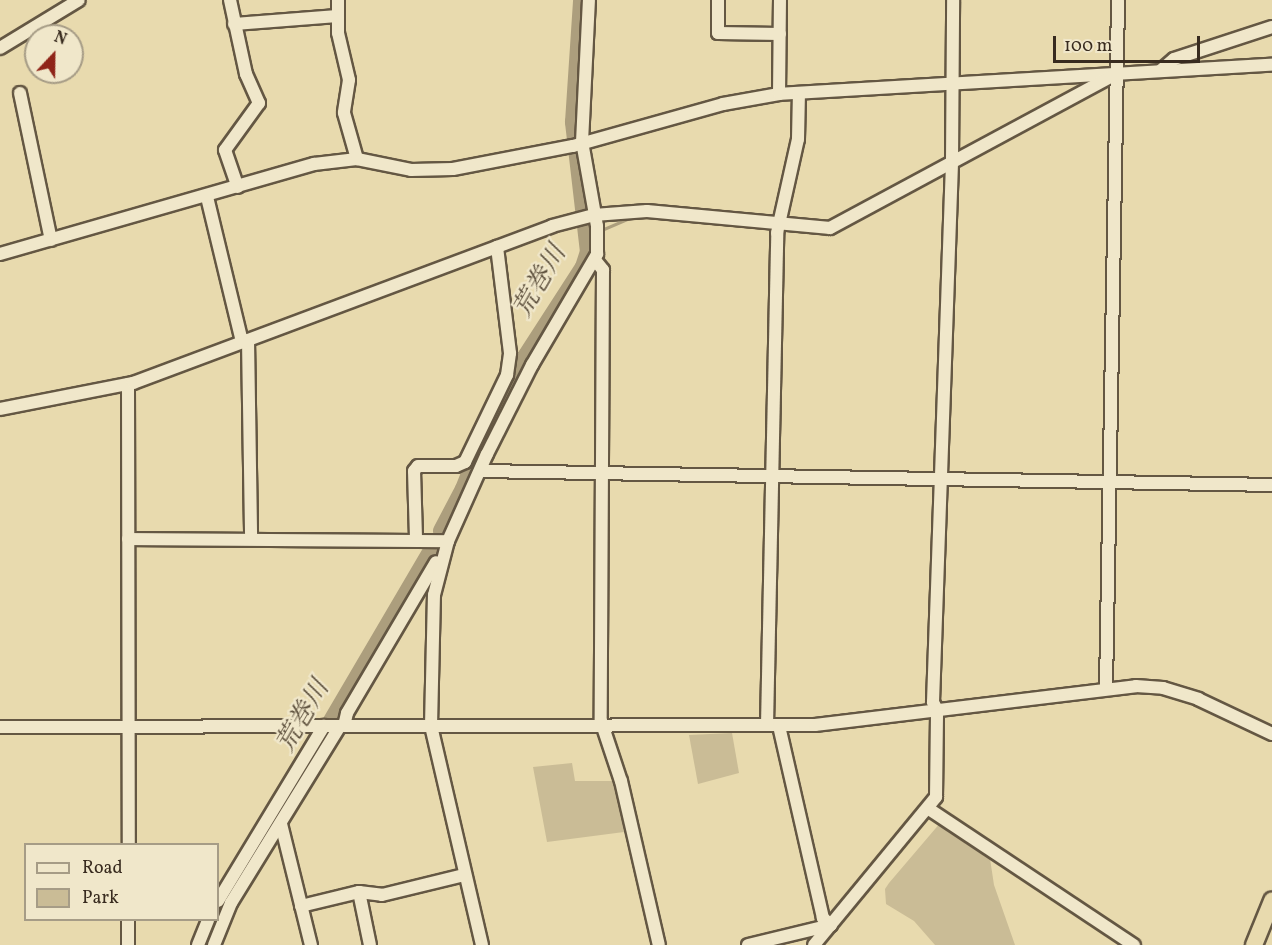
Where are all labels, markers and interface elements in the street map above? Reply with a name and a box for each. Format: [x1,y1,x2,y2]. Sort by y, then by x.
north arrow [24,24,84,84]
scale bar [1056,24,1203,62]
text: N [50,27,70,52]
text: 100 m [1064,34,1113,59]
water label: 荒巻川 [508,240,574,324]
water label: 荒巻川 [271,675,337,759]
legend [24,843,219,921]
text: Road [82,856,123,881]
text: Park [82,886,119,911]

